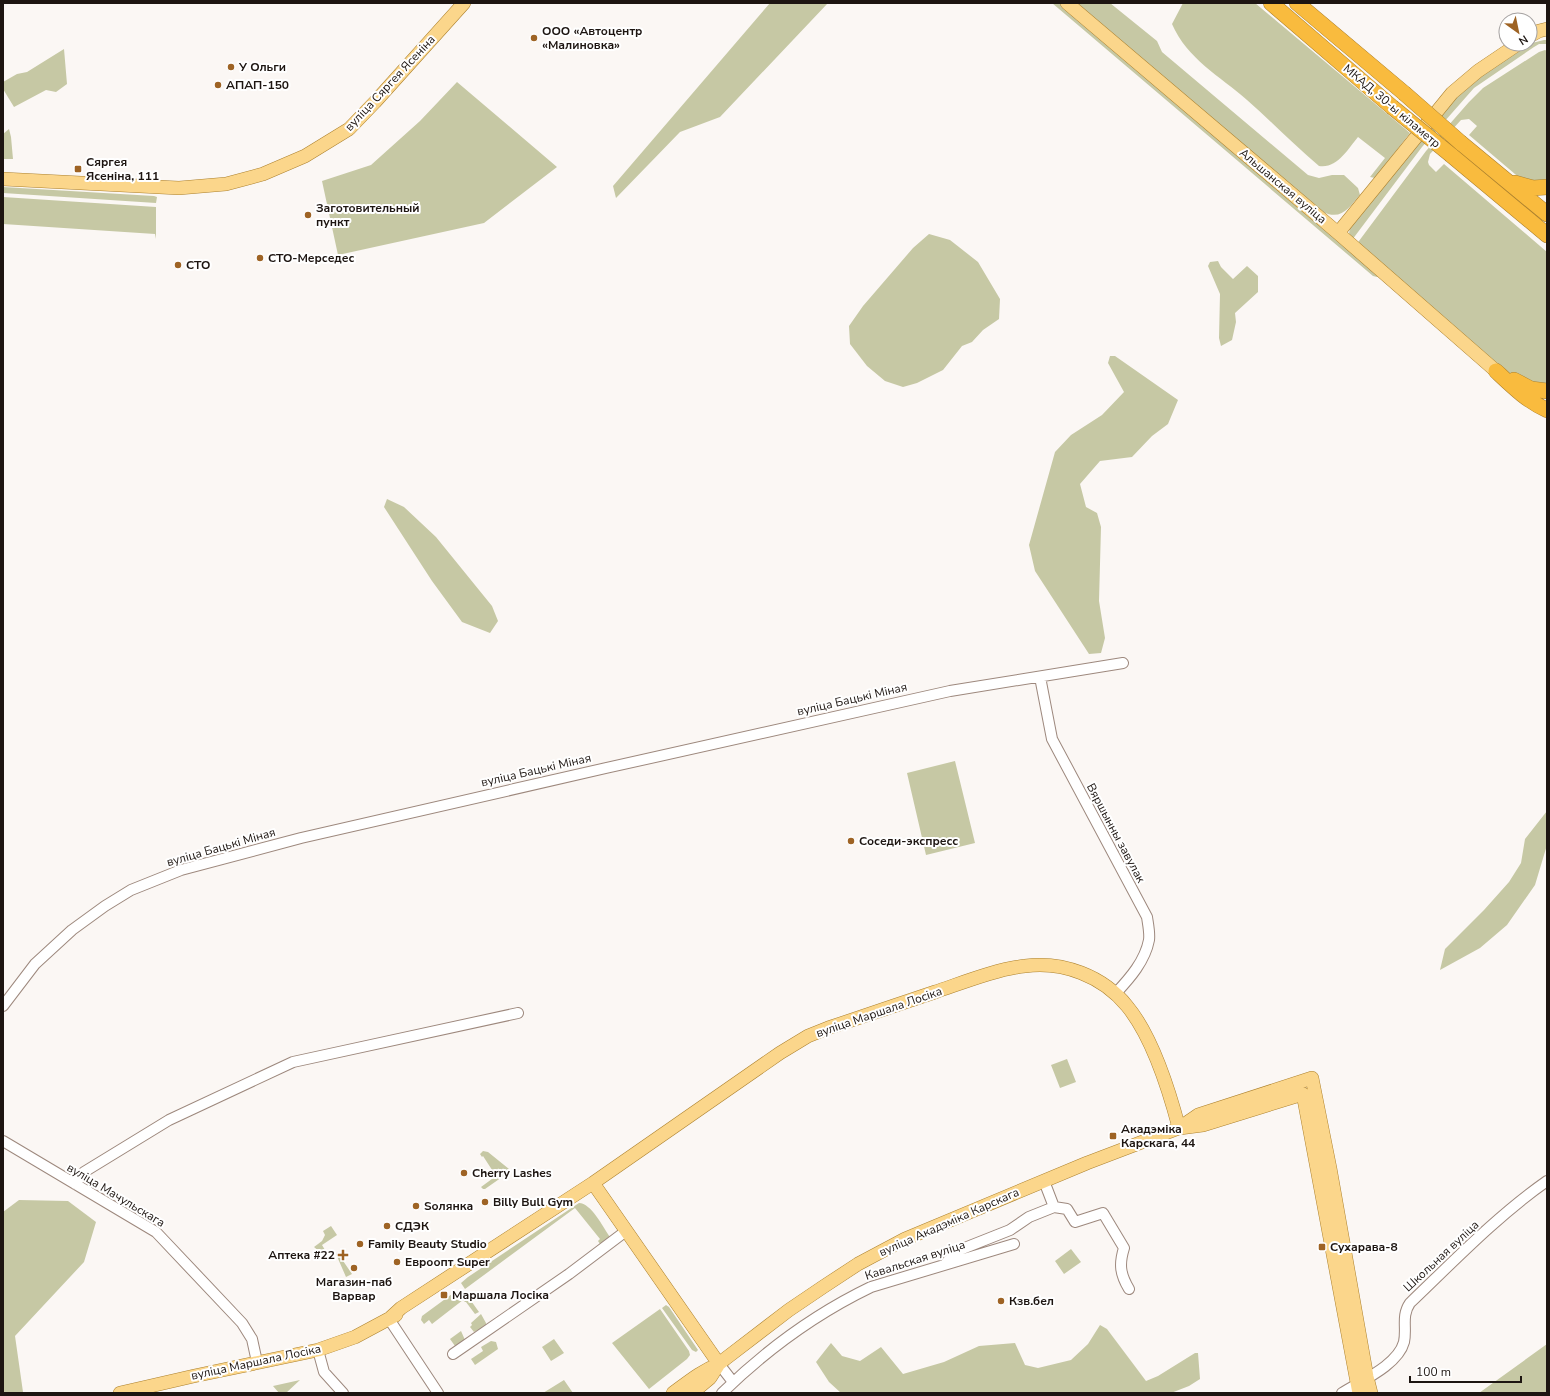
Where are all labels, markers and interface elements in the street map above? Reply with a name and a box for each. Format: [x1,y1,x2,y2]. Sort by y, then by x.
north arrow [1498,12,1538,52]
place label: ООО «Автоцентр «Малиновка» [542,23,642,53]
text: N [1516,31,1531,48]
street label: вуліца Сяргея Ясеніна [341,32,439,134]
marker: ООО «Автоцентр «Малиновка» [529,33,539,43]
place label: У Ольги [238,59,286,75]
street label: МКАД, 30-ы кіламетр [1340,61,1444,151]
marker: У Ольги [226,62,236,72]
place label: АПАП-150 [226,77,289,93]
marker: АПАП-150 [213,80,223,90]
street label: Альшанская вуліца [1236,145,1330,227]
place label: Сяргея Ясеніна, 111 [86,154,159,184]
marker: Сяргея Ясеніна, 111 [73,164,83,174]
place label: Заготовительный пункт [316,200,420,230]
marker: Заготовительный пункт [303,210,313,220]
place label: СТО-Мерседес [268,250,354,266]
marker: СТО-Мерседес [255,253,265,263]
place label: СТО [186,257,210,273]
marker: СТО [173,260,183,270]
street label: вуліца Бацькі Міная [795,679,909,719]
street label: вуліца Бацькі Міная [479,750,593,790]
street label: Вяршынны завулак [1083,780,1149,886]
street label: вуліца Бацькі Міная [165,824,277,870]
place label: Соседи-экспресс [859,833,958,849]
marker: Соседи-экспресс [846,836,856,846]
street label: вуліца Маршала Лосіка [814,983,944,1041]
place label: Акадэміка Карскага, 44 [1121,1121,1195,1151]
marker: Акадэміка Карскага, 44 [1108,1131,1118,1141]
street label: вуліца Мачульскага [64,1159,168,1231]
place label: Cherry Lashes [472,1165,552,1181]
marker: Cherry Lashes [459,1168,469,1178]
street label: вуліца Акадэміка Карскага [876,1184,1022,1260]
place label: Billy Bull Gym [493,1194,573,1210]
marker: Billy Bull Gym [480,1197,490,1207]
place label: Sолянка [424,1198,473,1214]
marker: Sолянка [411,1201,421,1211]
street label: Школьная вуліца [1400,1217,1482,1295]
place label: СДЭК [395,1218,430,1234]
marker: СДЭК [382,1221,392,1231]
place label: Family Beauty Studio [368,1236,487,1252]
street label: Кавальская вуліца [863,1236,967,1284]
marker: Family Beauty Studio [355,1239,365,1249]
place label: Сухарава-8 [1330,1239,1398,1255]
marker: Сухарава-8 [1317,1242,1327,1252]
place label: Аптека #22 [268,1247,335,1263]
marker: Аптека #22 [338,1250,348,1260]
place label: Евроопт Super [405,1254,490,1270]
marker: Евроопт Super [392,1257,402,1267]
marker: Магазин-паб Варвар [349,1263,359,1273]
place label: Магазин-паб Варвар [316,1274,392,1304]
place label: Маршала Лосіка [452,1287,549,1303]
marker: Маршала Лосіка [439,1290,449,1300]
place label: Кзв.бел [1009,1293,1054,1309]
marker: Кзв.бел [996,1296,1006,1306]
street label: вуліца Маршала Лосіка [190,1340,322,1384]
scale bar [1410,1358,1521,1384]
text: 100 m [1416,1364,1451,1380]

